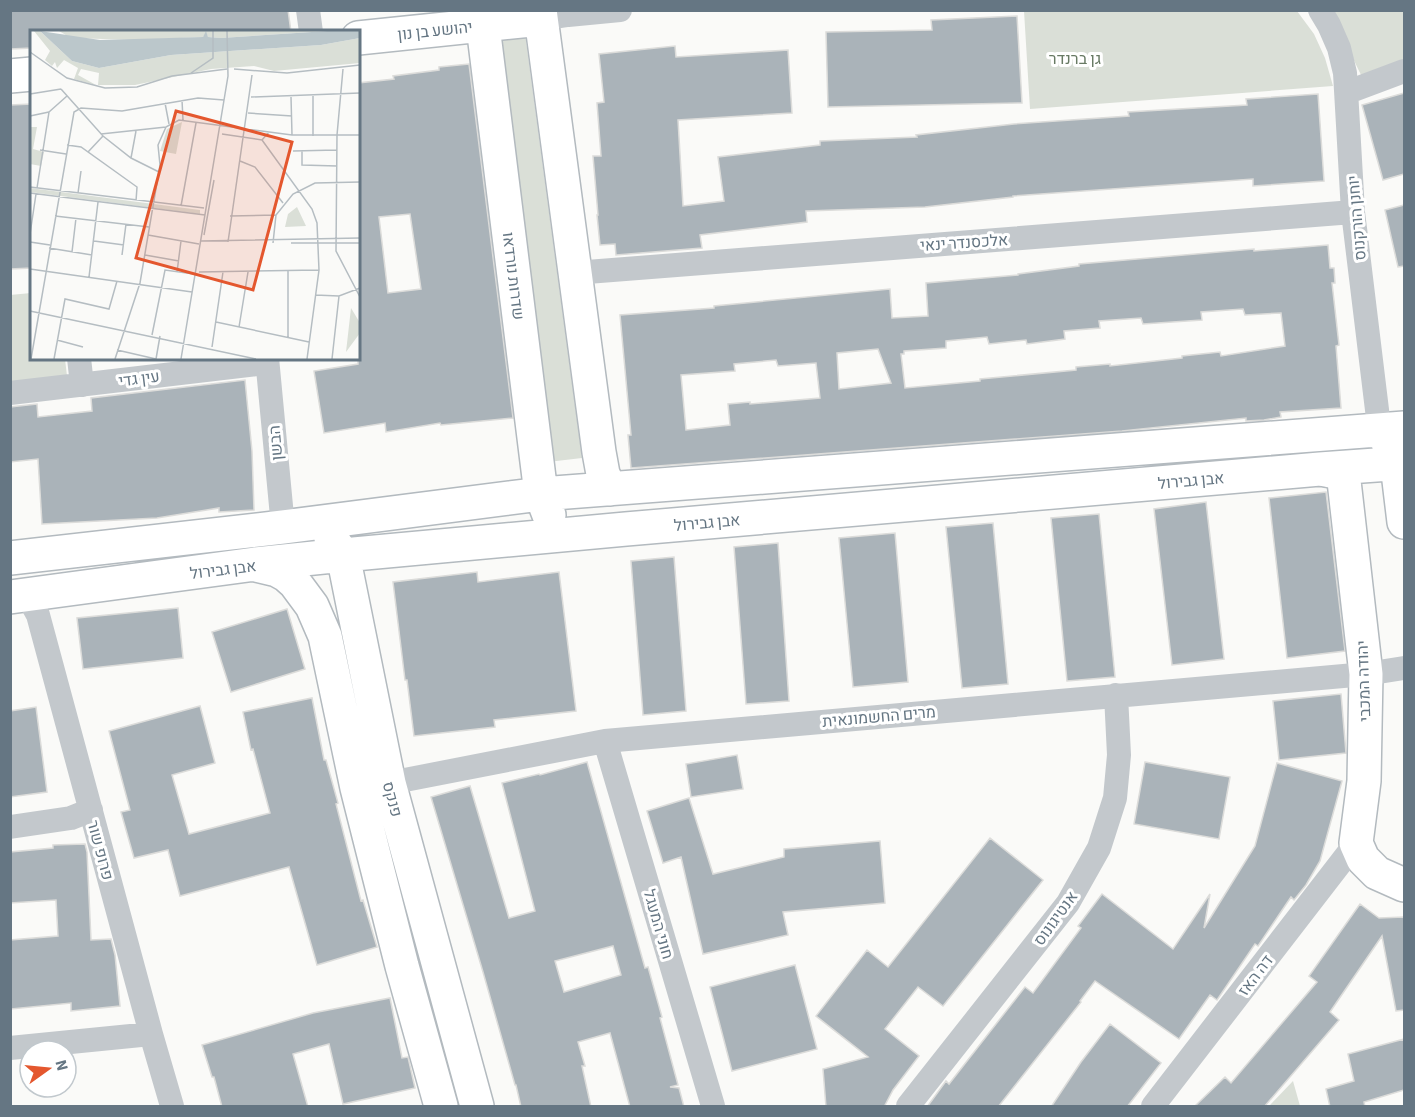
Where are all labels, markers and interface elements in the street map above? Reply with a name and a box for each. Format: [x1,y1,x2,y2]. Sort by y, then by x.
street label: יהושע בן נון [396,16,474,46]
inset map [30,30,360,360]
park label: גן ברנדר [1049,48,1101,70]
street label: יוחנן הורקנוס [1342,174,1372,261]
street label: אלכסנדר ינאי [919,229,1009,257]
street label: שדרות נורדאו [497,231,529,321]
street label: עין גדי [117,366,161,392]
street label: הבשן [264,424,288,461]
street label: אבן גבירול [1157,467,1225,495]
street label: אבן גבירול [673,509,741,537]
street label: אבן גבירול [189,555,258,585]
street label: יהודה המכבי [1352,640,1376,722]
street label: מרים החשמונאית [821,701,937,733]
street label: פנקס [377,779,407,819]
street label: פרופ שור [82,818,119,883]
street label: חוני המעגל [638,887,678,962]
street label: אנטיגונוס [1029,887,1083,950]
street label: דה האז [1233,951,1279,1001]
north arrow [18,1039,78,1099]
text: N [50,1057,74,1073]

